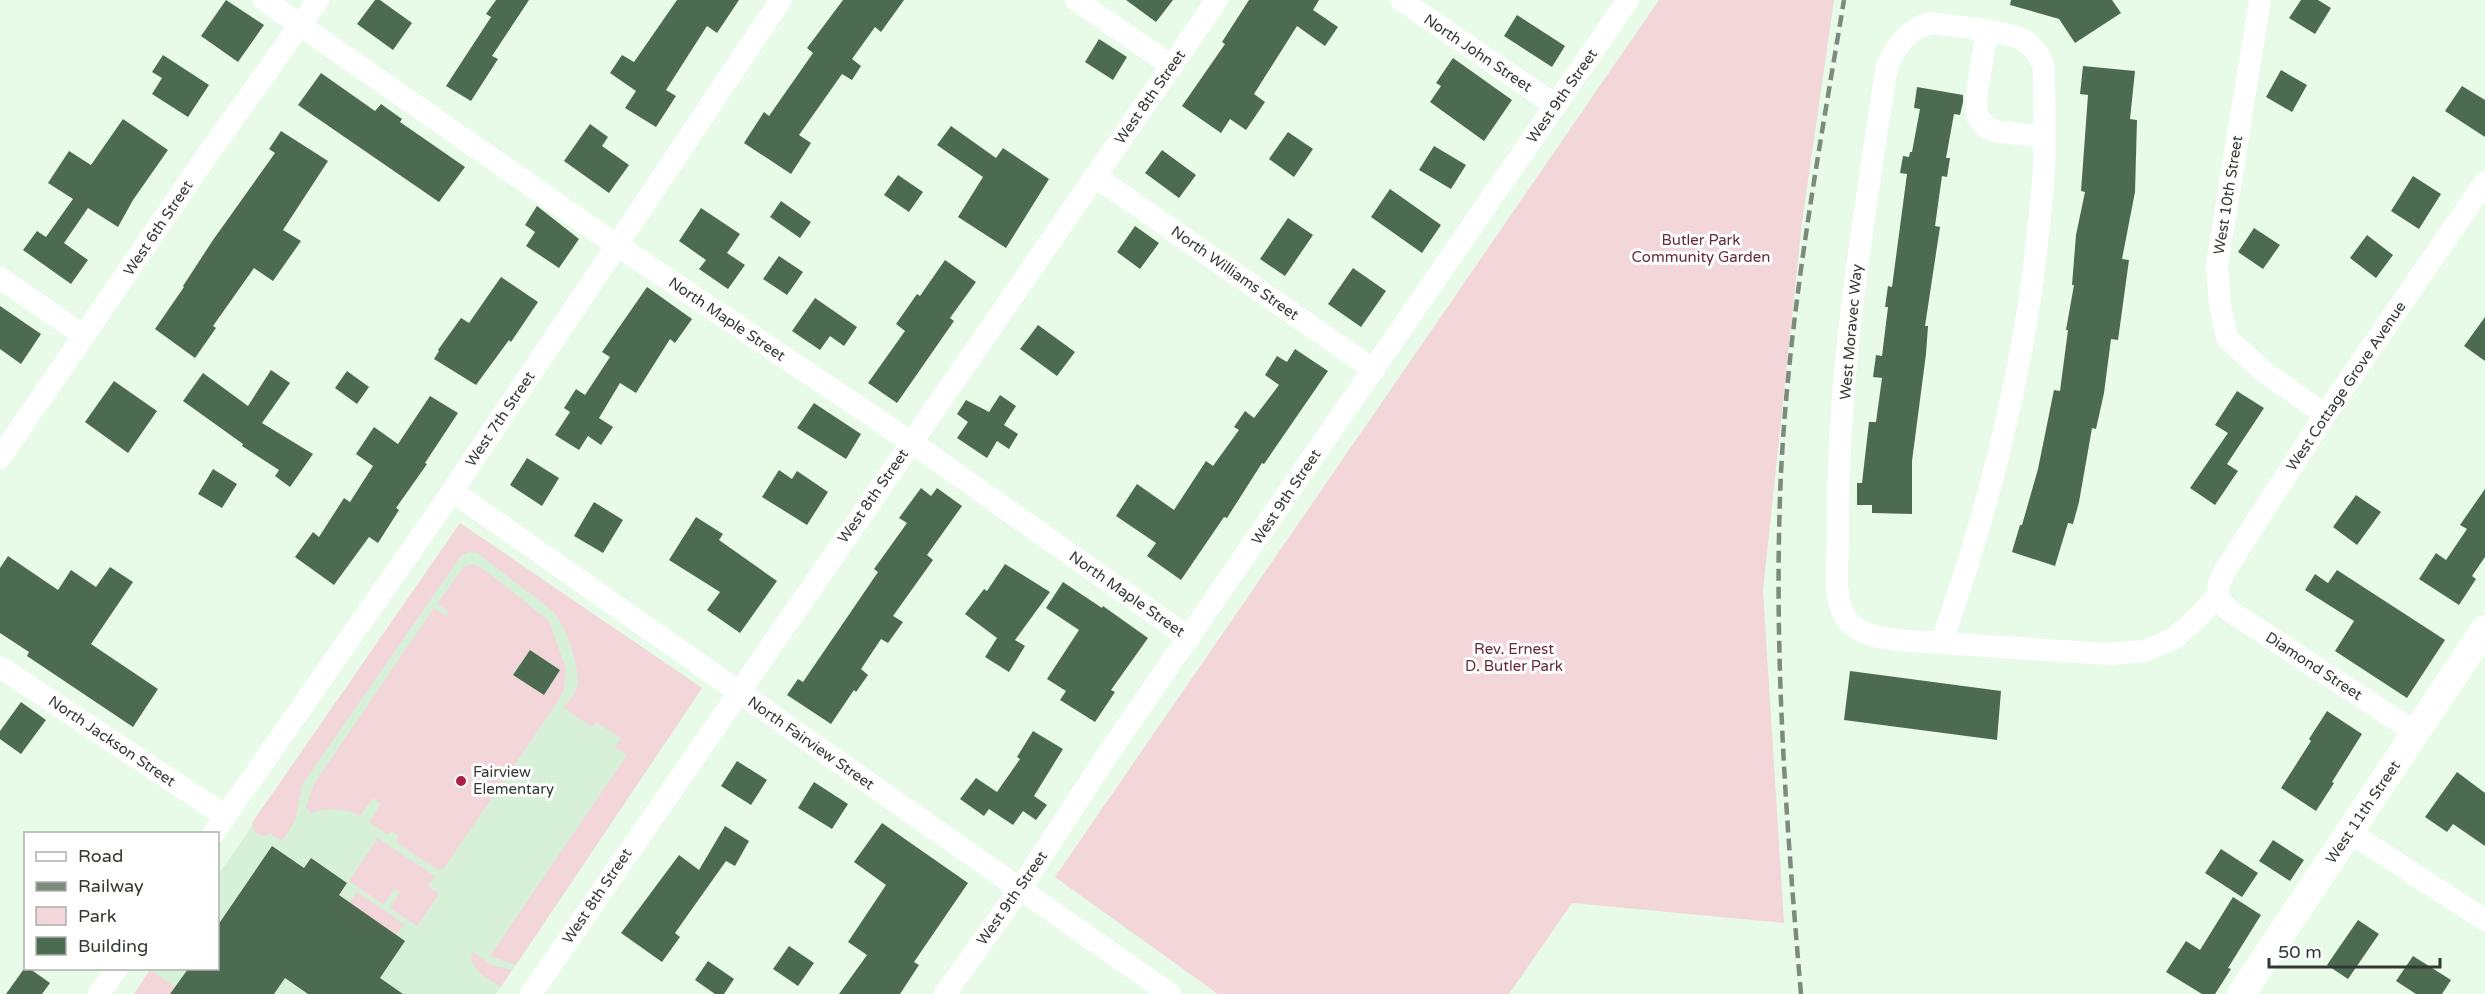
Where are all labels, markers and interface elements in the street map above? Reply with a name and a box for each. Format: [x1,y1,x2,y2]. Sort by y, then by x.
street label: North John Street [1420,10,1536,96]
street label: West 9th Street [1523,45,1601,147]
street label: West 8th Street [1111,46,1189,148]
street label: West 10th Street [2210,134,2246,256]
street label: West 6th Street [120,177,197,279]
street label: North Williams Street [1168,222,1302,324]
park label: Butler Park Community Garden [1632,231,1770,266]
street label: West Moravec Way [1836,263,1866,401]
street label: North Maple Street [665,273,789,365]
street label: West Cottage Grove Avenue [2282,298,2410,474]
street label: West 7th Street [462,368,539,470]
street label: West 8th Street [834,445,912,547]
street label: West 9th Street [1248,446,1325,548]
street label: North Maple Street [1066,547,1188,641]
street label: Diamond Street [2262,628,2366,704]
park label: Rev. Ernest D. Butler Park [1465,640,1563,675]
street label: North Jackson Street [45,692,179,790]
street label: North Fairview Street [744,693,878,794]
street label: West 11th Street [2322,757,2404,867]
place label: Fairview Elementary [473,763,554,798]
marker: Fairview Elementary [454,774,468,788]
legend [24,832,219,970]
text: Road [78,845,123,867]
street label: West 8th Street [559,845,636,947]
street label: West 9th Street [973,847,1051,949]
text: Railway [78,875,144,897]
text: Park [78,905,117,927]
scale bar [2269,931,2440,969]
text: Building [78,935,148,957]
text: 50 m [2278,941,2322,963]

